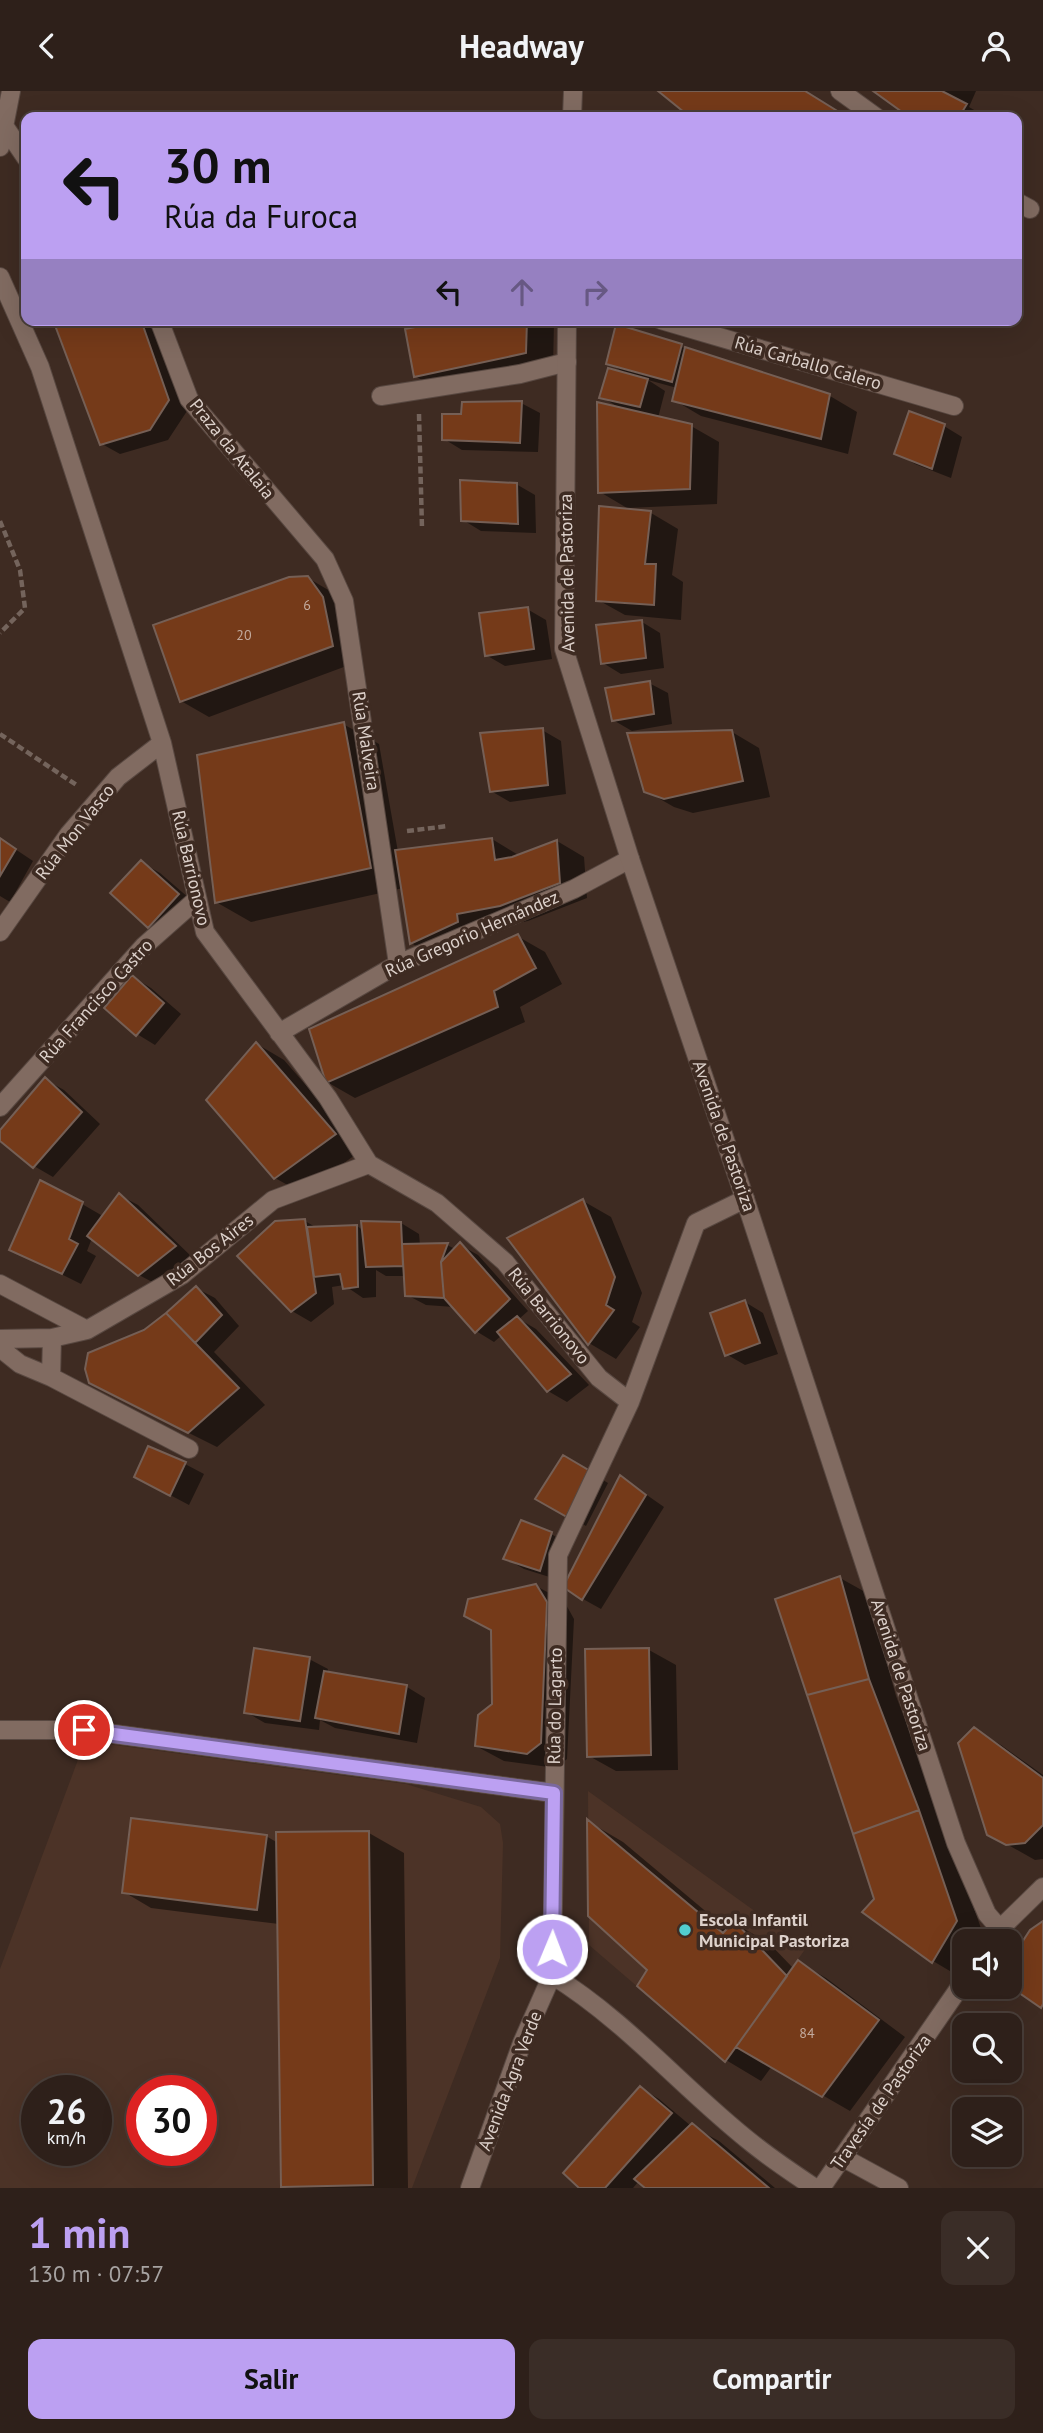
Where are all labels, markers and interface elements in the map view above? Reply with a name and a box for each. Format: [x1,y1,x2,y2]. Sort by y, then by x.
text: Headway [459,25,584,67]
icon: back [28,27,66,65]
icon: person [977,27,1015,65]
text: 30 m [164,133,271,197]
icon: left [49,140,140,231]
text: Rúa da Furoca [164,195,358,237]
icon: left [430,273,468,311]
icon: ahead [503,273,541,311]
icon: right [576,273,614,311]
street label: Rúa Carballo Calero [732,331,884,394]
street label: Praza da Atalaia [185,394,280,503]
street label: Avenida de Pastoriza [554,493,579,653]
house number: 6 [303,596,311,614]
house number: 20 [236,626,252,644]
street label: Rúa Malveira [347,690,386,792]
street label: Rúa Mon Vasco [30,779,119,884]
street label: Rúa Barrionovo [167,808,216,928]
street label: Rúa Gregorio Hernández [382,885,562,982]
street label: Rúa Francisco Castro [34,934,157,1068]
street label: Avenida de Pastoriza [688,1057,761,1215]
street label: Rúa Bos Aires [162,1208,258,1291]
street label: Rúa Barrionovo [503,1263,595,1369]
street label: Avenida de Pastoriza [866,1596,937,1754]
street label: Rúa do Lagarto [542,1647,567,1765]
pin [54,1700,114,1760]
icon: arrive [65,1711,103,1749]
place label: Escola Infantil Municipal Pastoriza [699,1908,849,1952]
position arrow [515,1912,589,1986]
marker: Escola Infantil Municipal Pastoriza [677,1922,693,1938]
map controls [952,1929,1022,2167]
button: sound [952,1929,1022,1999]
street label: Avenida Agra Verde [472,2008,547,2154]
button: search [952,2013,1022,2083]
house number: 84 [799,2024,815,2042]
street label: Travesía de Pastoriza [825,2030,936,2174]
speed limit sign: 30 [126,2075,217,2166]
text: 26 [47,2088,86,2134]
button: layers [952,2097,1022,2167]
text: km/h [47,2126,86,2149]
text: 1 min [28,2205,130,2260]
button: close [941,2211,1015,2285]
text: 130 m · 07:57 [28,2259,164,2288]
button: Salir [28,2339,515,2419]
button: Compartir [529,2339,1015,2419]

